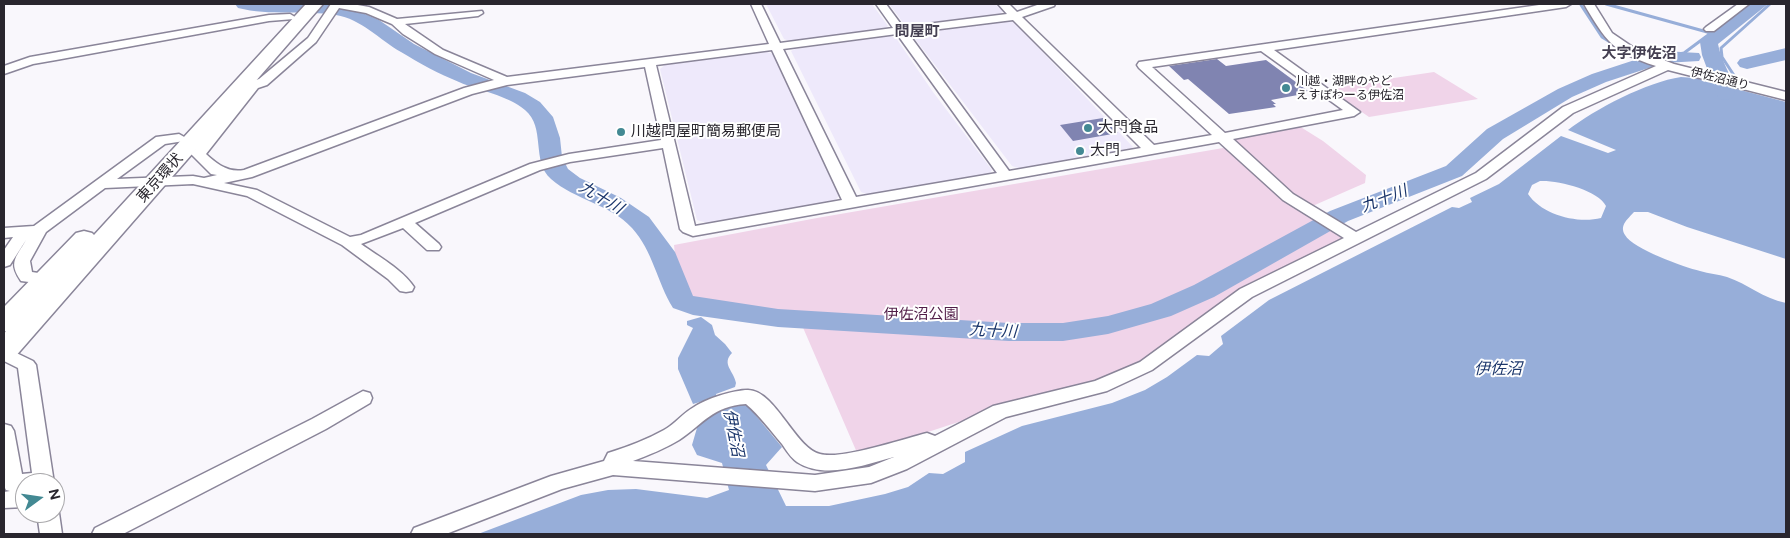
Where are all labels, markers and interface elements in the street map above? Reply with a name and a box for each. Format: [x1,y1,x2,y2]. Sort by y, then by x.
district label: 問屋町 [895,23,939,41]
district label: 大字伊佐沼 [1602,45,1676,63]
street label: 伊佐沼通り [1689,65,1751,93]
place label: 川越・湖畔のやど えすぽわーる伊佐沼 [1296,74,1404,102]
marker: 川越・湖畔のやど えすぽわーる伊佐沼 [1280,82,1292,94]
place label: 大門食品 [1098,119,1158,137]
marker: 大門食品 [1082,122,1094,134]
place label: 川越問屋町簡易郵便局 [631,123,781,141]
marker: 川越問屋町簡易郵便局 [615,126,627,138]
place label: 大門 [1090,142,1120,160]
marker: 大門 [1074,145,1086,157]
street label: 東京環状 [133,150,187,206]
water label: 九十川 [575,177,627,219]
water label: 九十川 [1358,181,1410,217]
park label: 伊佐沼公園 [884,306,958,324]
water label: 九十川 [969,320,1017,342]
water label: 伊佐沼 [1474,359,1522,379]
water label: 伊佐沼 [719,408,747,458]
north arrow [15,473,65,523]
text: N [45,487,64,502]

